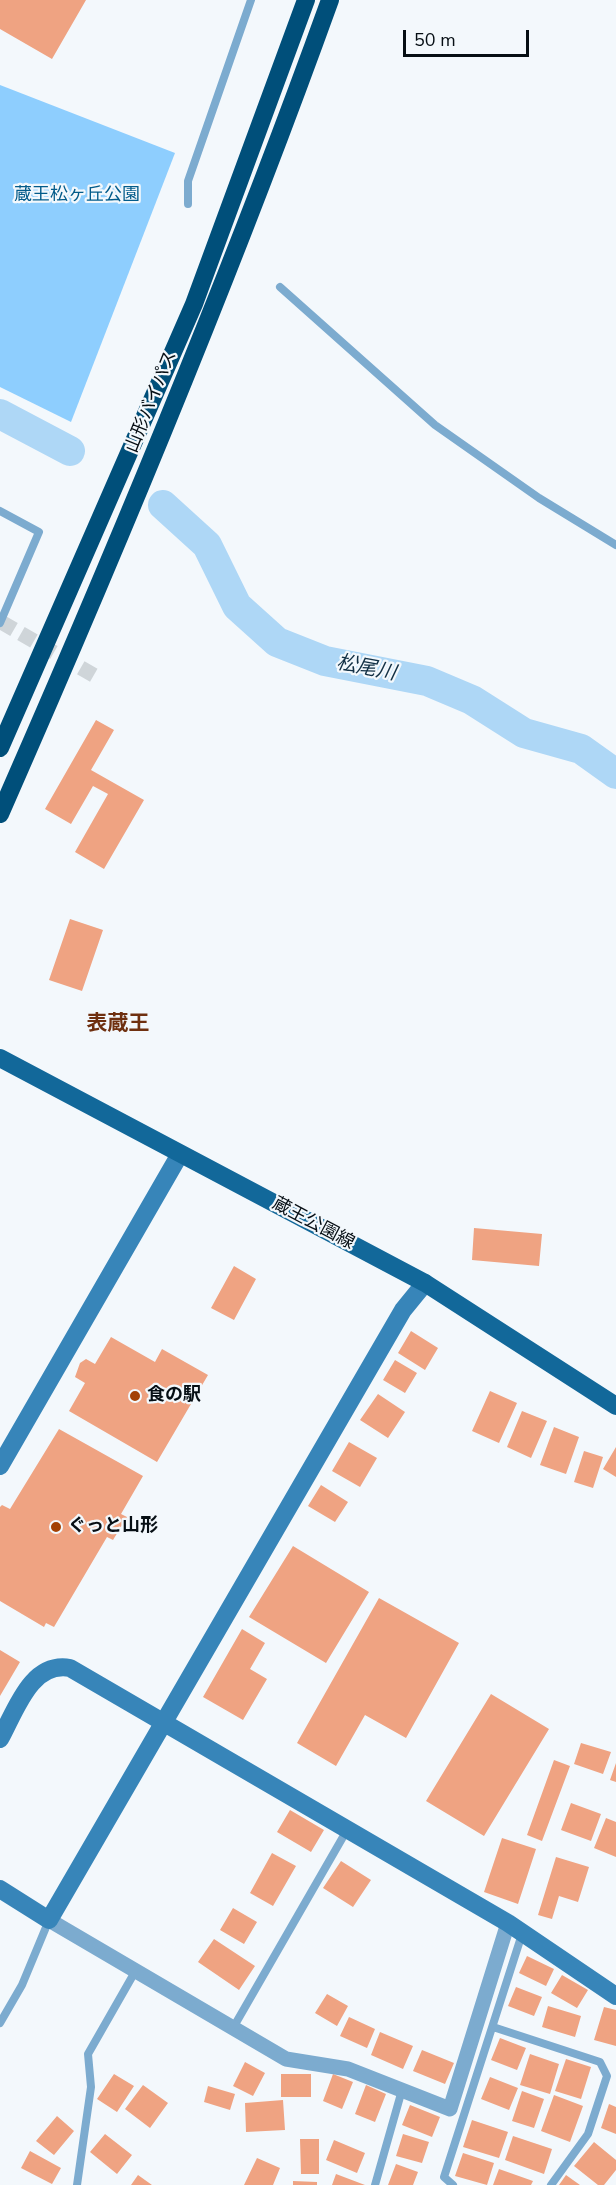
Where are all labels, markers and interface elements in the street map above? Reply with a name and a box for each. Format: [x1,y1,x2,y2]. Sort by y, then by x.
scale bar [406,18,532,56]
text: 50 m [414,28,456,52]
park label: 蔵王松ヶ丘公園 [14,185,140,207]
street label: 山形バイパス [122,348,182,456]
water label: 松尾川 [334,651,398,687]
district label: 表蔵王 [87,1012,149,1038]
street label: 蔵王公園線 [268,1193,358,1255]
place label: 食の駅 [147,1385,201,1407]
marker: 食の駅 [128,1389,142,1403]
place label: ぐっと山形 [68,1516,158,1538]
marker: ぐっと山形 [49,1520,63,1534]

